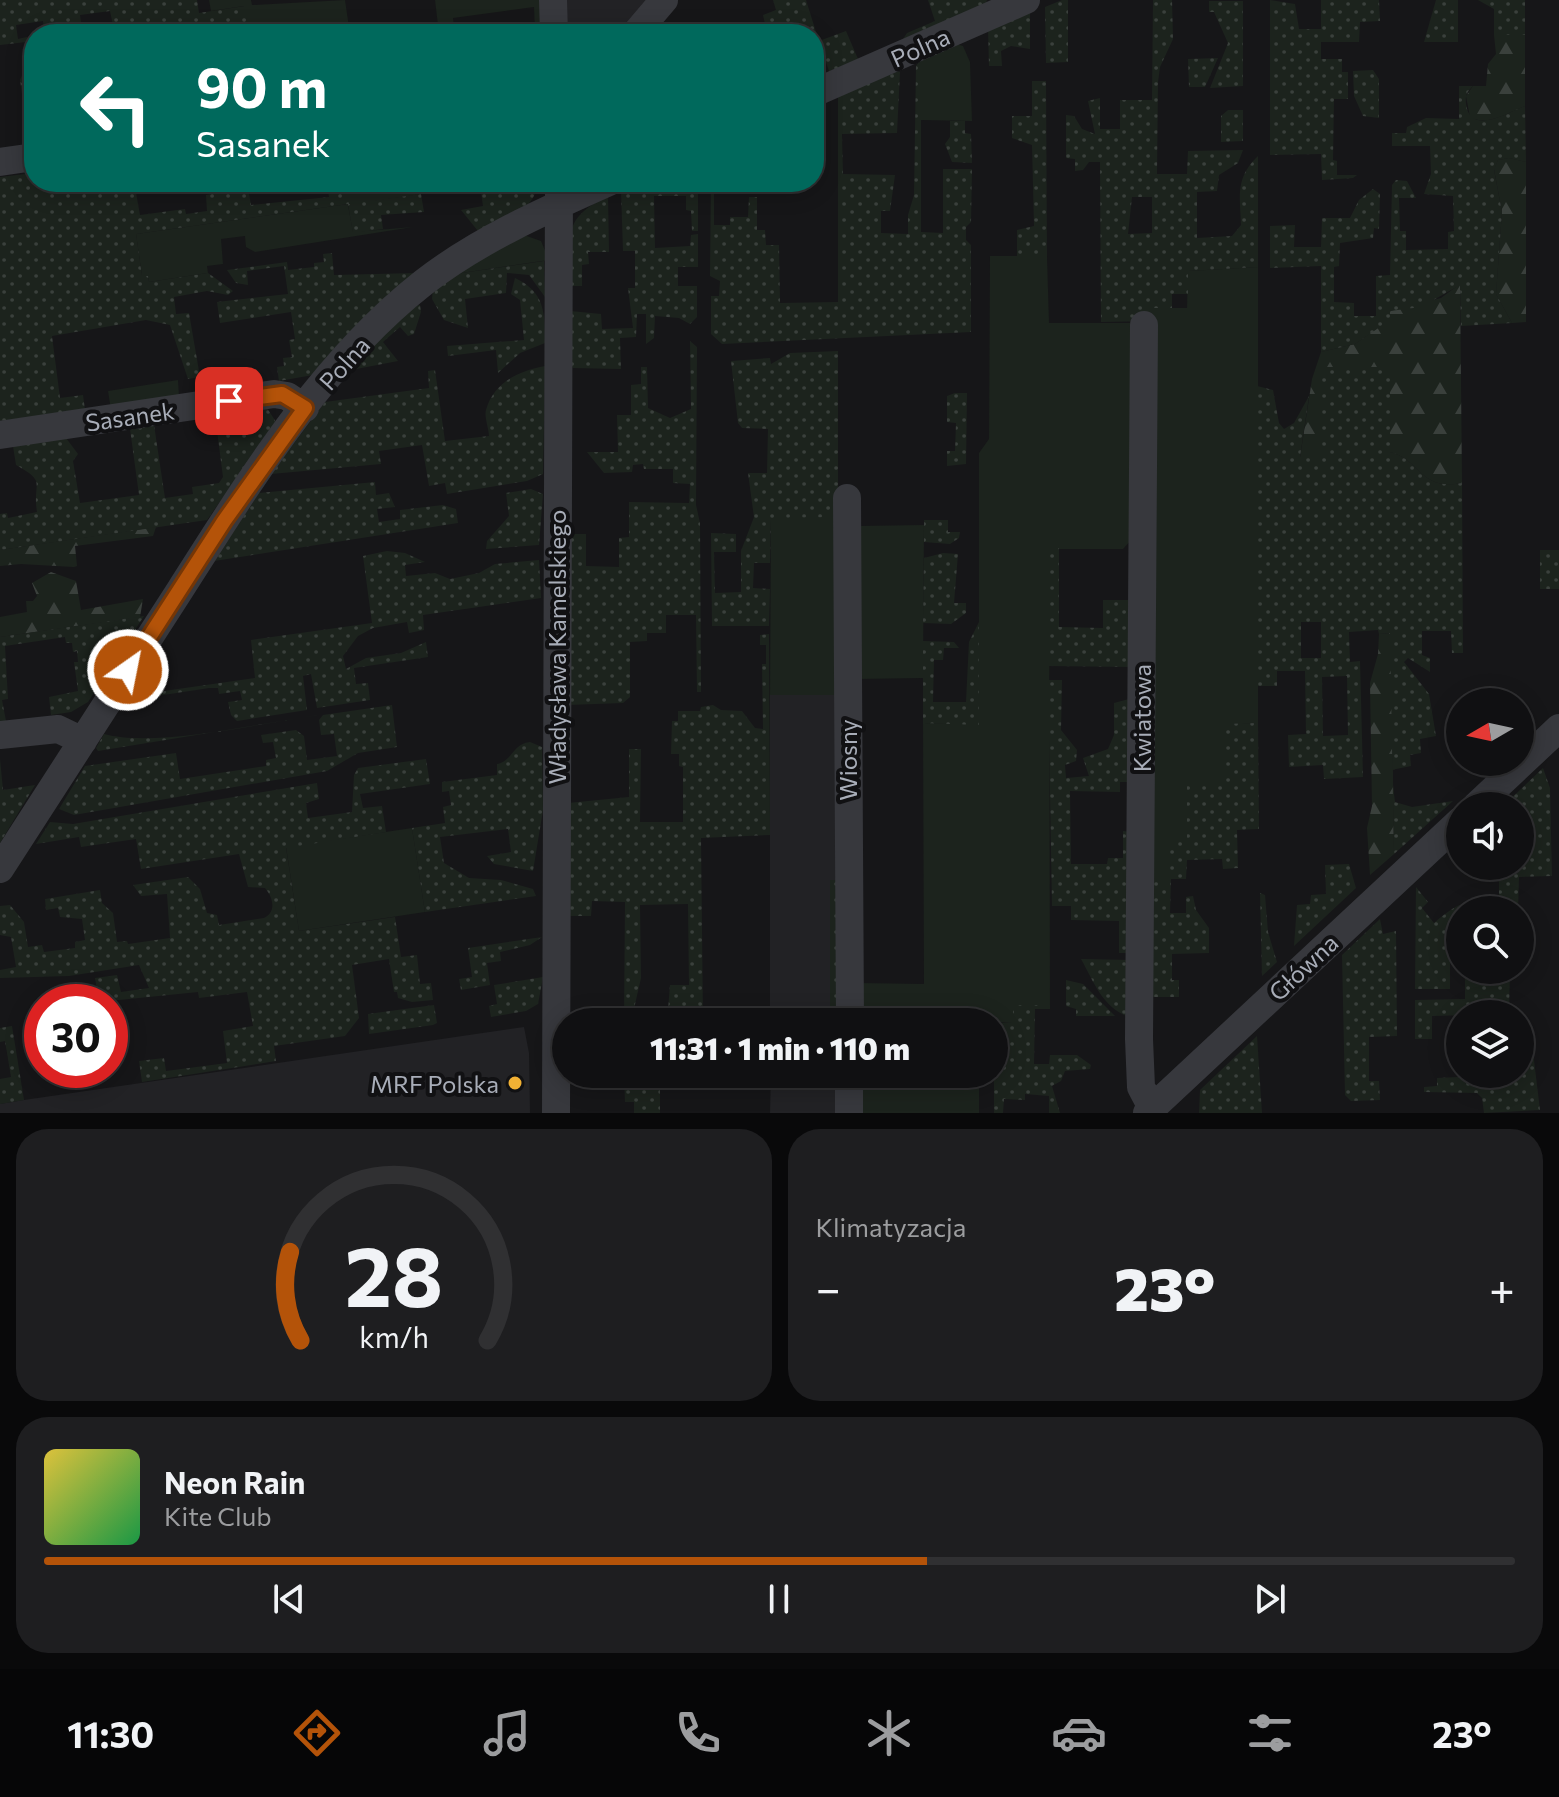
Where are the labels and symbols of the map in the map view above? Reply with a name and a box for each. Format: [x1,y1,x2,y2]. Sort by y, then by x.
street label: Polna [886,21,954,73]
street label: Polna [313,330,375,396]
pin [195,367,263,435]
street label: Sasanek [84,395,176,437]
street label: Władysława Kamelskiego [542,510,571,784]
position arrow [86,628,170,712]
street label: Kwiatowa [1127,664,1156,772]
north arrow [1446,688,1534,776]
street label: Wiosny [833,719,862,801]
street label: Główna [1262,928,1344,1006]
speed limit sign: 30 [24,984,128,1088]
place label: MRF Polska [370,1069,499,1098]
marker: MRF Polska [506,1074,524,1092]

